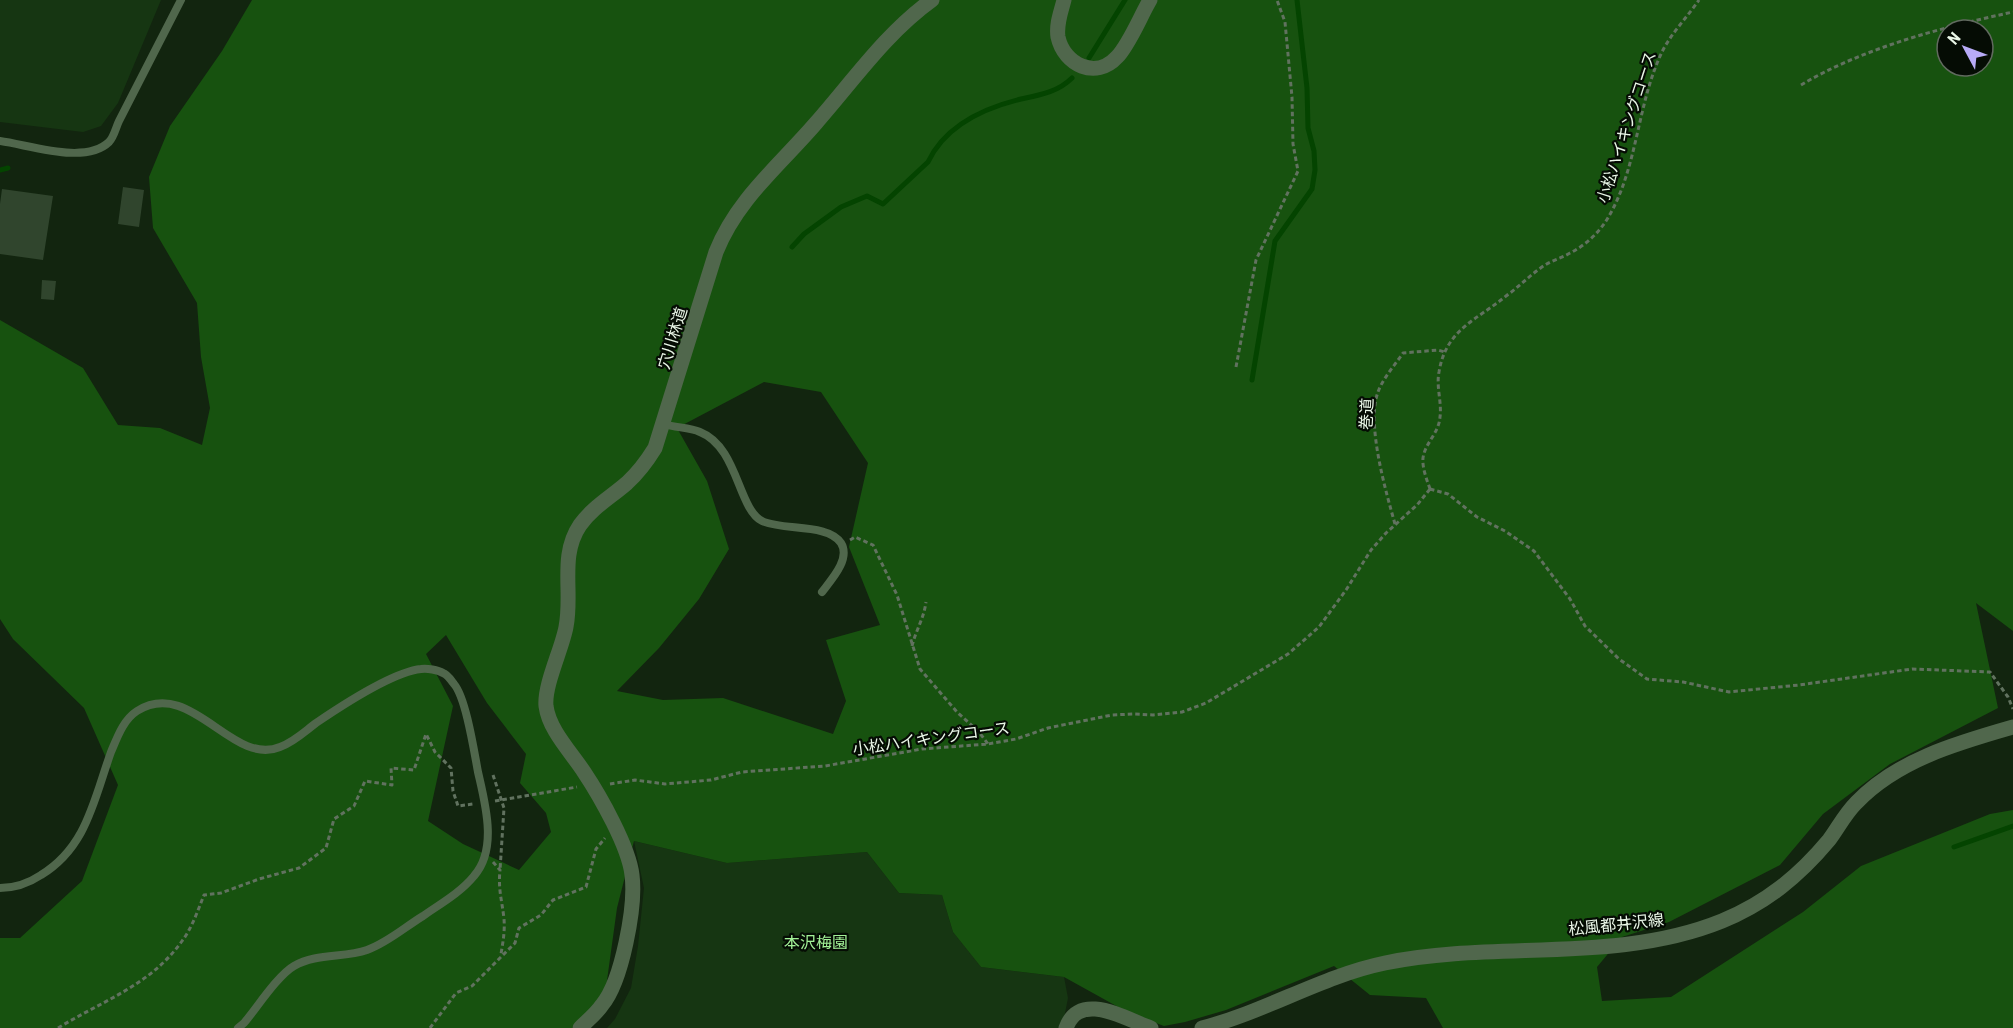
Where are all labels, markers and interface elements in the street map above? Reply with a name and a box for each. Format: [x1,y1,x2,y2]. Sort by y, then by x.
north arrow [1935,18,1995,78]
text: N [1944,29,1964,48]
street label: 小松ハイキングコース [1593,49,1660,205]
street label: 穴川林道 [654,305,691,372]
street label: 巻道 [1356,398,1377,431]
street label: 小松ハイキングコース [851,718,1011,759]
street label: 松風都井沢線 [1567,910,1665,939]
park label: 本沢梅園 [784,933,848,952]

